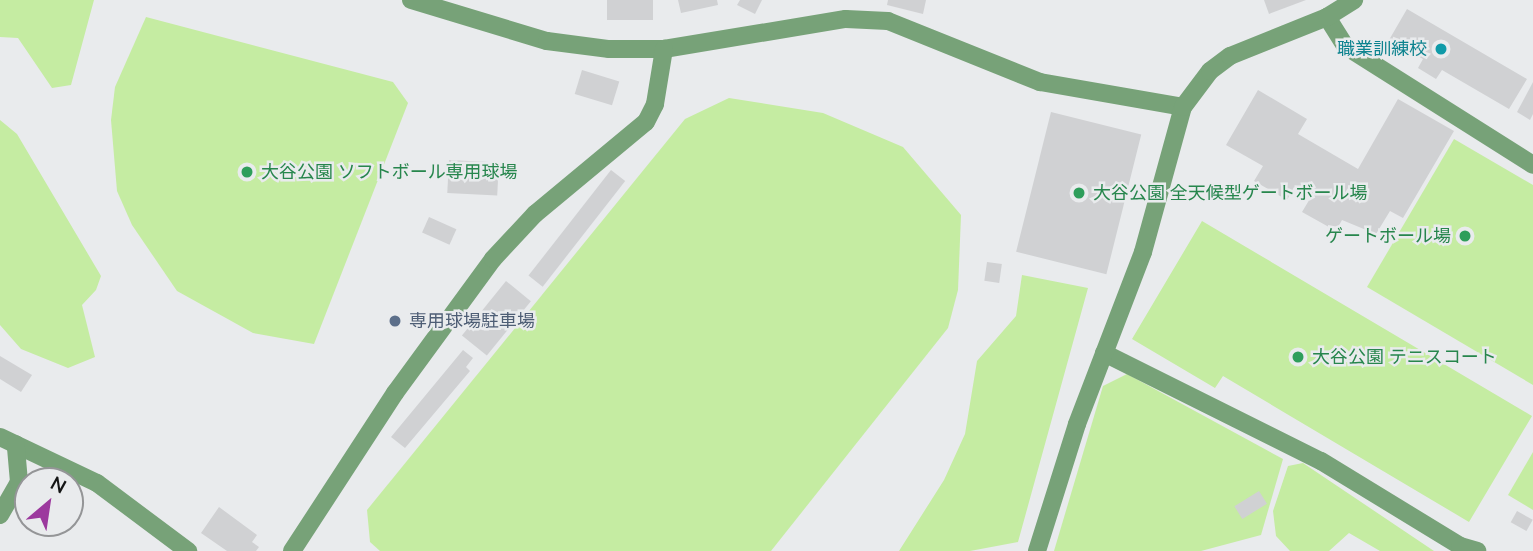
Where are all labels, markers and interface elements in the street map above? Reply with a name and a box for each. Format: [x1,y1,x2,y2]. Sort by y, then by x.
place label: 職業訓練校 [1337,38,1427,60]
marker: 職業訓練校 [1433,41,1449,57]
place label: 大谷公園 ソフトボール専用球場 [261,161,518,183]
marker: 大谷公園 ソフトボール専用球場 [239,164,255,180]
place label: 大谷公園 全天候型ゲートボール場 [1093,182,1368,204]
marker: 大谷公園 全天候型ゲートボール場 [1071,185,1087,201]
place label: ゲートボール場 [1325,225,1451,247]
marker: ゲートボール場 [1457,228,1473,244]
place label: 専用球場駐車場 [409,310,535,332]
marker: 専用球場駐車場 [387,313,403,329]
place label: 大谷公園 テニスコート [1312,346,1497,368]
marker: 大谷公園 テニスコート [1290,349,1306,365]
north arrow [14,467,84,537]
text: N [46,471,71,500]

